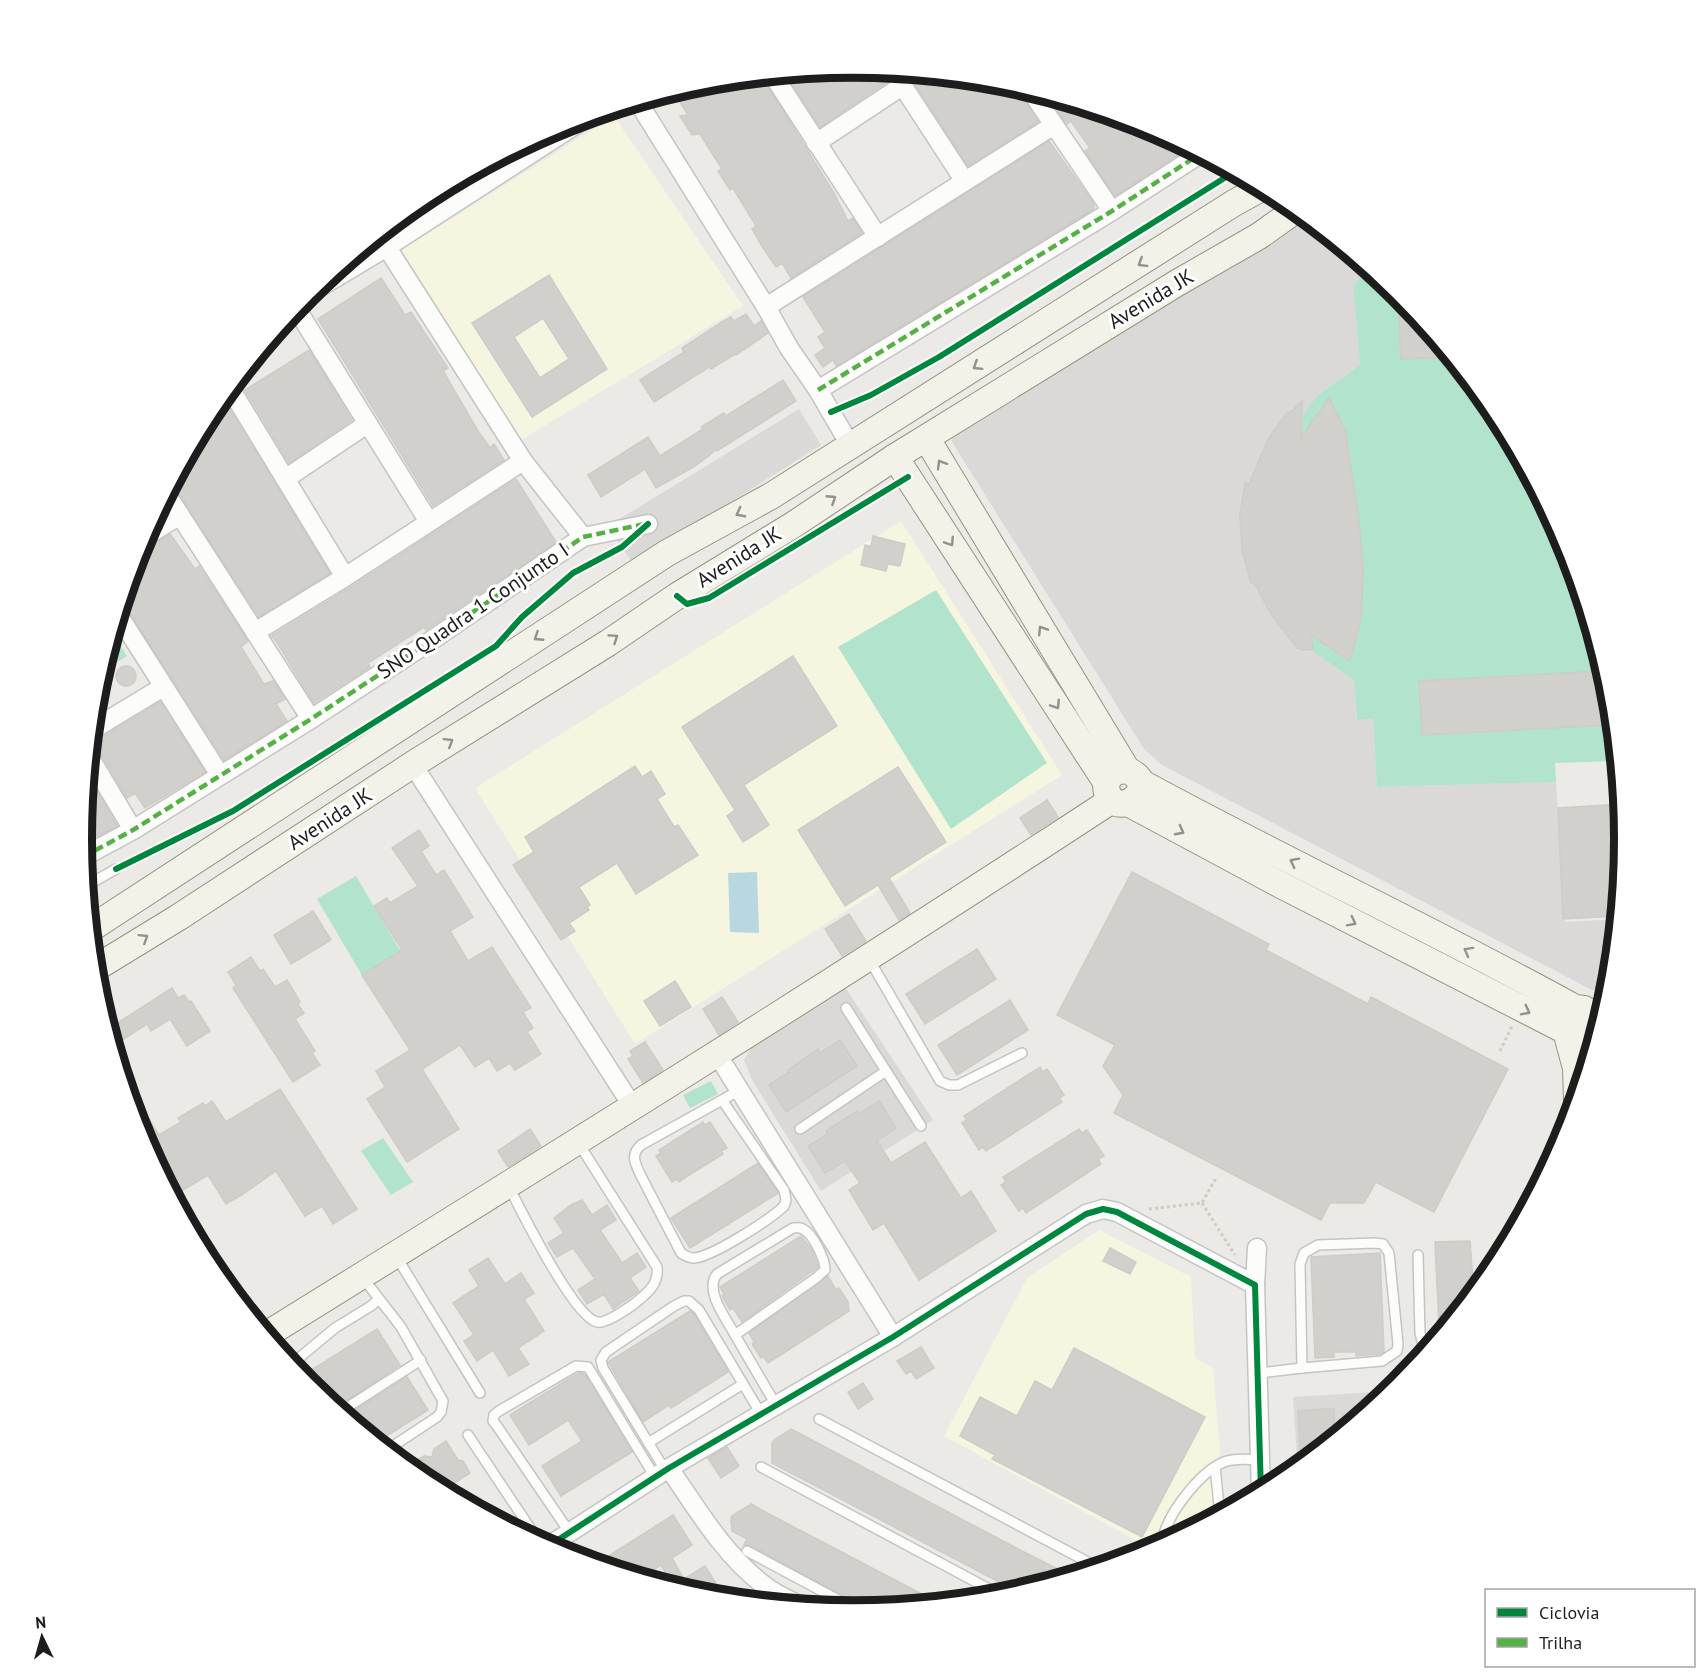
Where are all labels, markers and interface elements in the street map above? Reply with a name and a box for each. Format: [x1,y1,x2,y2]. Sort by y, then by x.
one-way arrow [1138,255,1148,267]
street label: Avenida JK [1103,262,1199,335]
one-way arrow [972,359,983,370]
one-way arrow [937,459,948,470]
one-way arrow [825,495,836,506]
one-way arrow [735,506,746,517]
street label: Avenida JK [691,520,787,593]
street label: SNO Quadra 1 Conjunto I [372,536,574,685]
one-way arrow [942,536,954,546]
one-way arrow [1038,626,1050,636]
one-way arrow [534,630,544,642]
one-way arrow [608,634,619,645]
one-way arrow [1049,698,1060,709]
one-way arrow [443,737,453,749]
street label: Avenida JK [282,781,377,856]
one-way arrow [1174,824,1184,835]
one-way arrow [1290,858,1301,869]
one-way arrow [1346,915,1356,926]
one-way arrow [138,934,148,946]
one-way arrow [1464,947,1474,958]
one-way arrow [1519,1004,1530,1015]
legend [1485,1589,1695,1667]
text: Ciclovia [1539,1601,1599,1624]
north arrow [12,1607,72,1667]
text: N [35,1612,47,1632]
text: Trilha [1539,1631,1582,1654]

